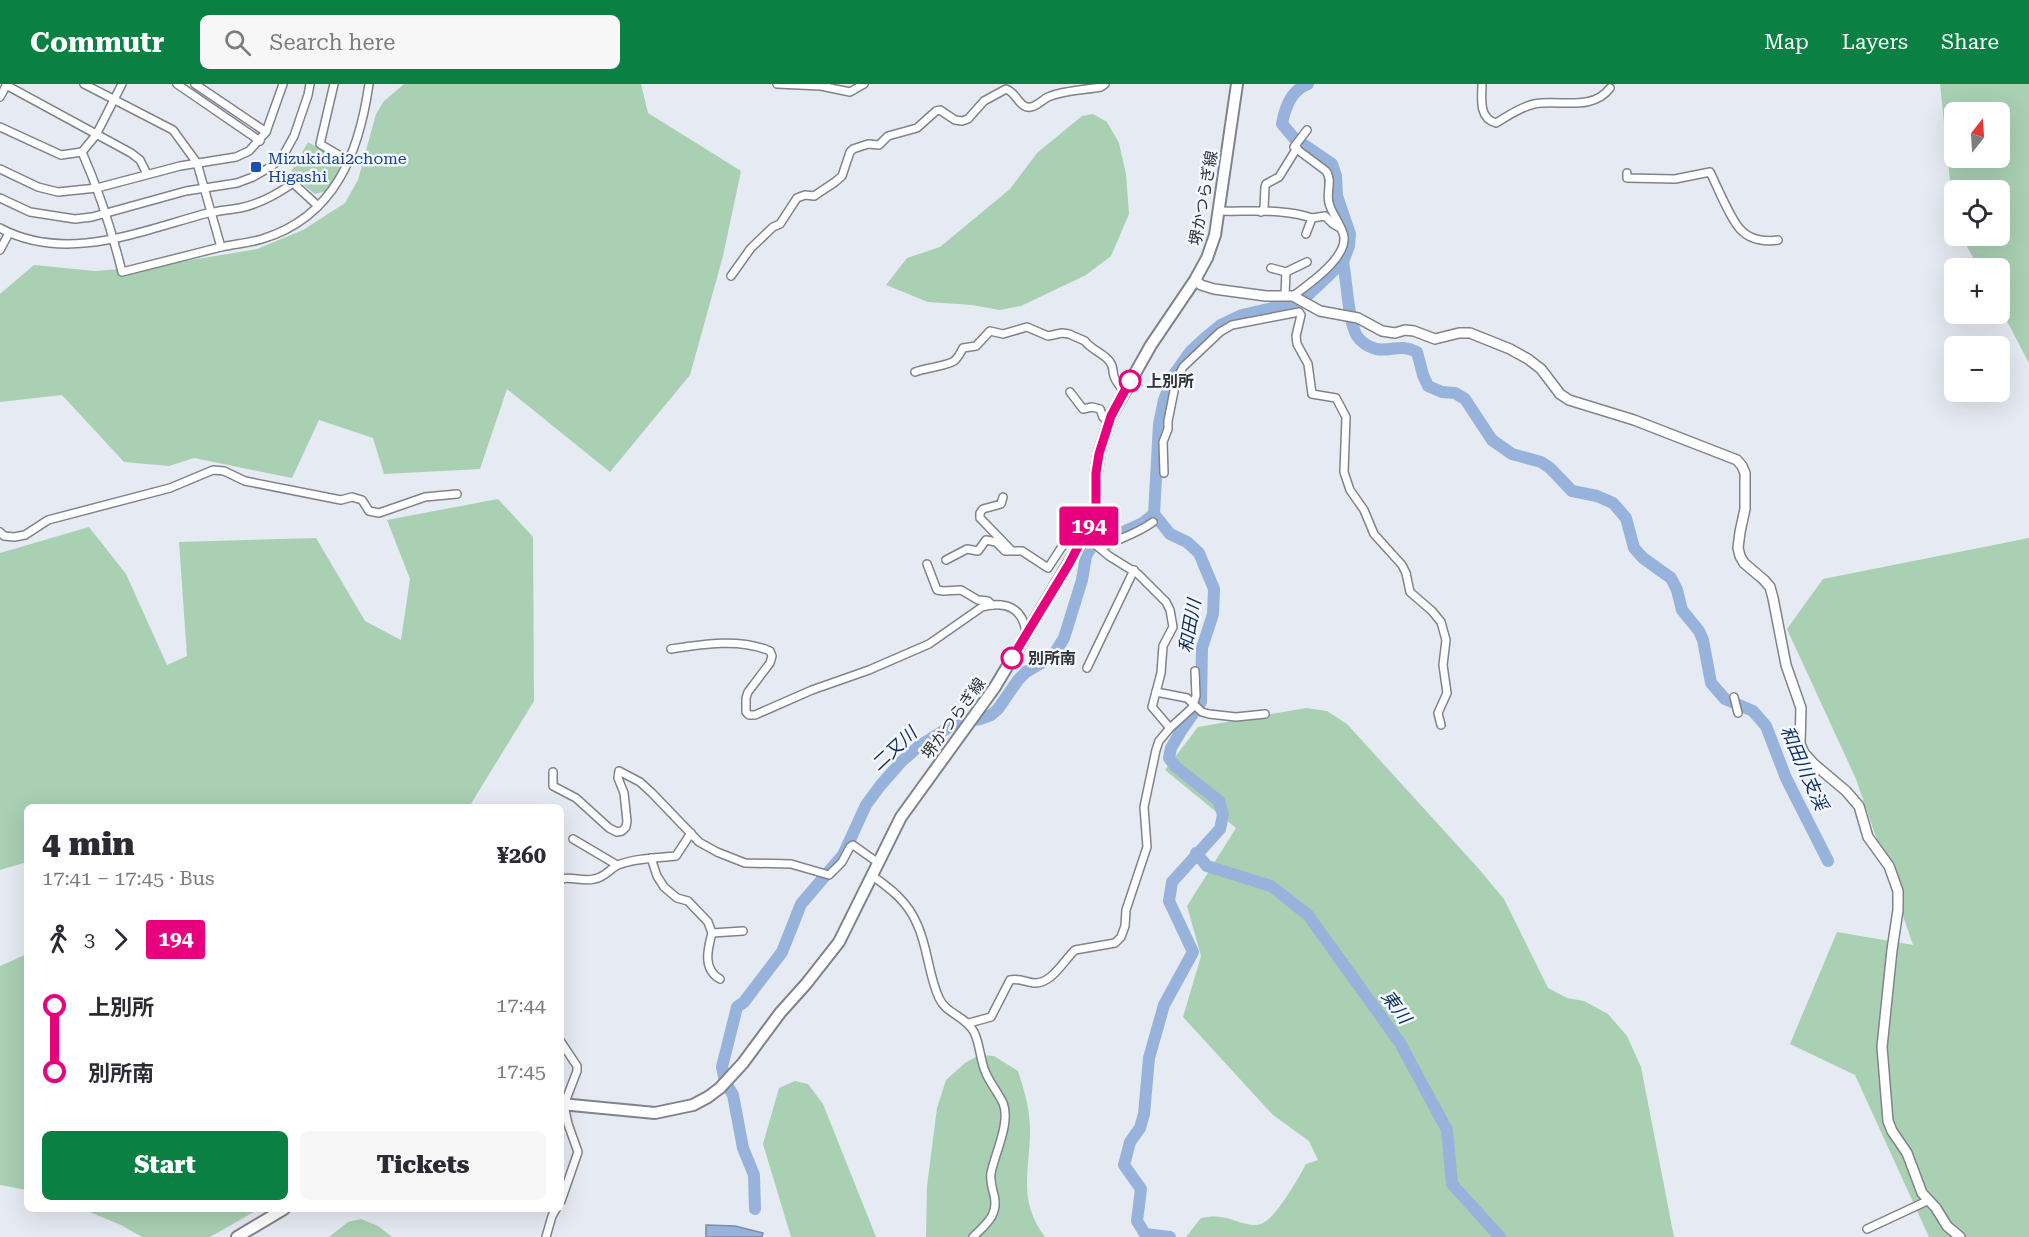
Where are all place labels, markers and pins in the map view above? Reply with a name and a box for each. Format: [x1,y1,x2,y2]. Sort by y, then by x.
place label: Mizukidai2chome Higashi [268,149,407,186]
marker: Mizukidai2chome Higashi [249,160,263,174]
marker: 上別所 [1119,370,1141,392]
place label: 上別所 [1146,372,1194,391]
marker: 別所南 [1001,647,1023,669]
place label: 別所南 [1028,649,1076,668]

